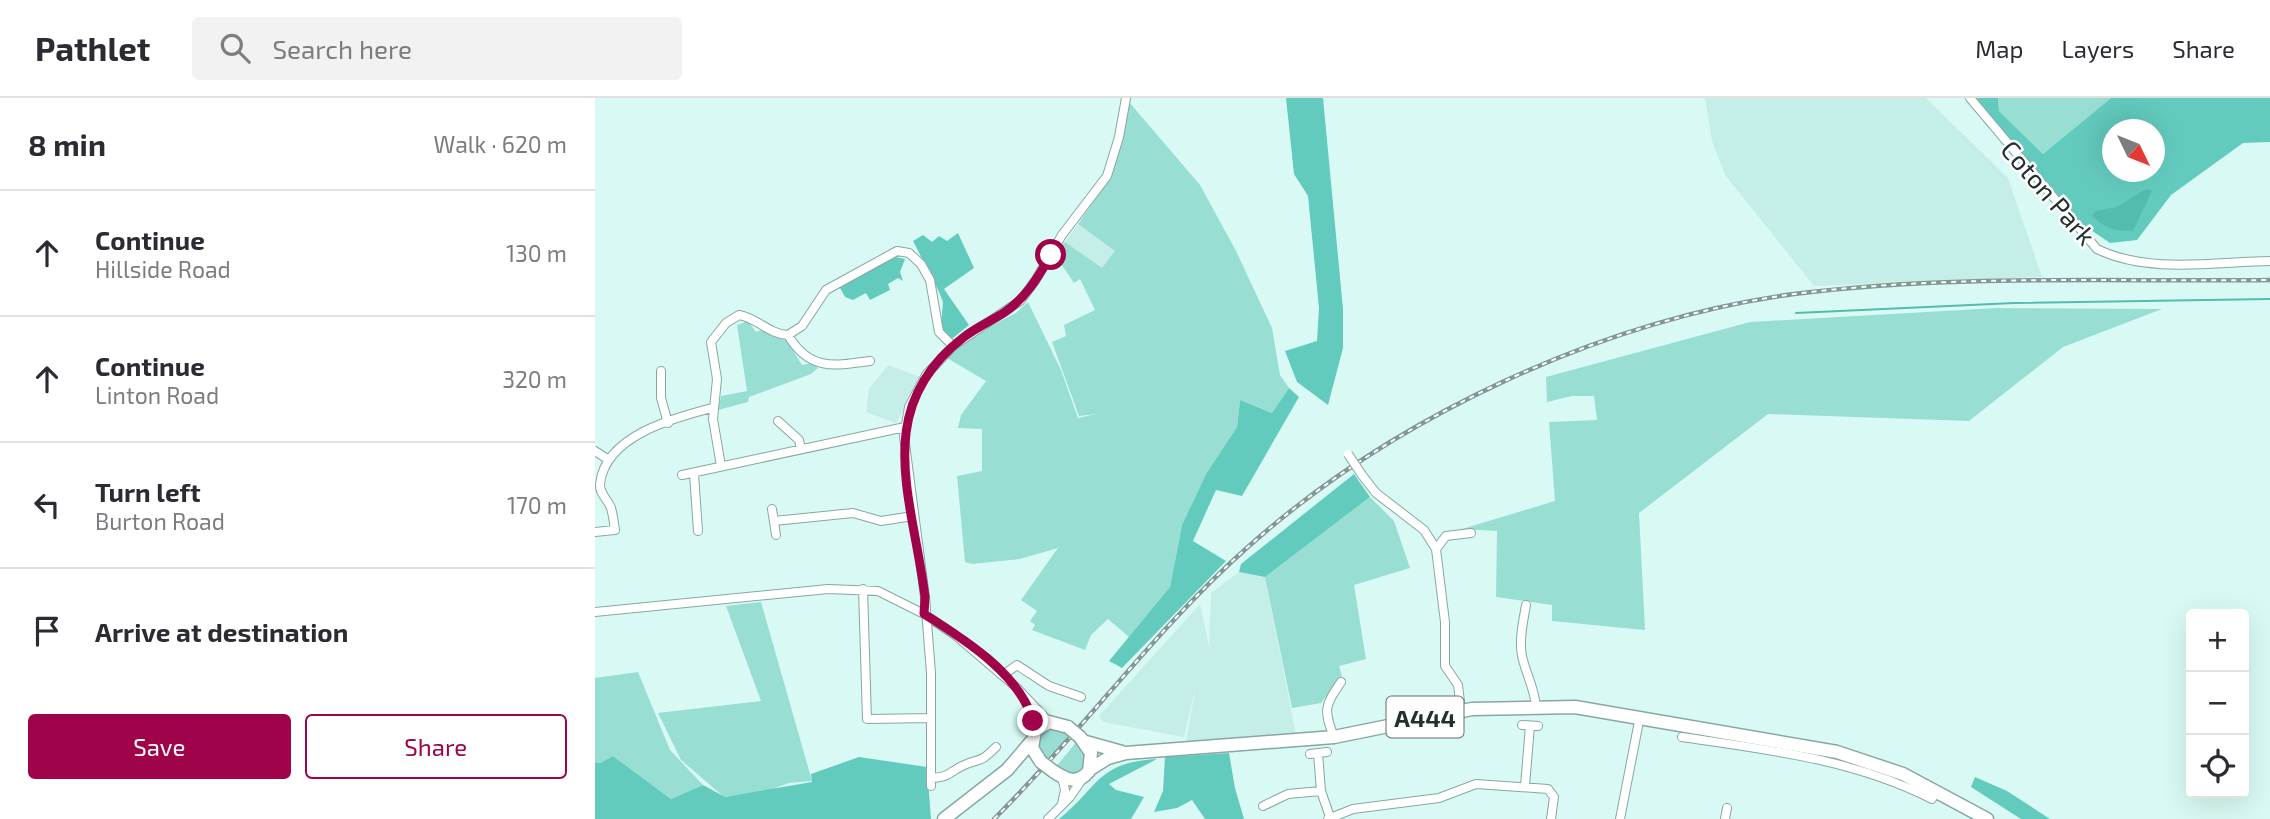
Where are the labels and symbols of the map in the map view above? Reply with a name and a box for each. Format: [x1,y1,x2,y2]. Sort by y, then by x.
north arrow [2102,119,2165,182]
street label: Coton Park [1995,133,2103,251]
route start [1035,239,1066,270]
road number: A444 [1387,696,1463,738]
route end [1017,705,1048,736]

